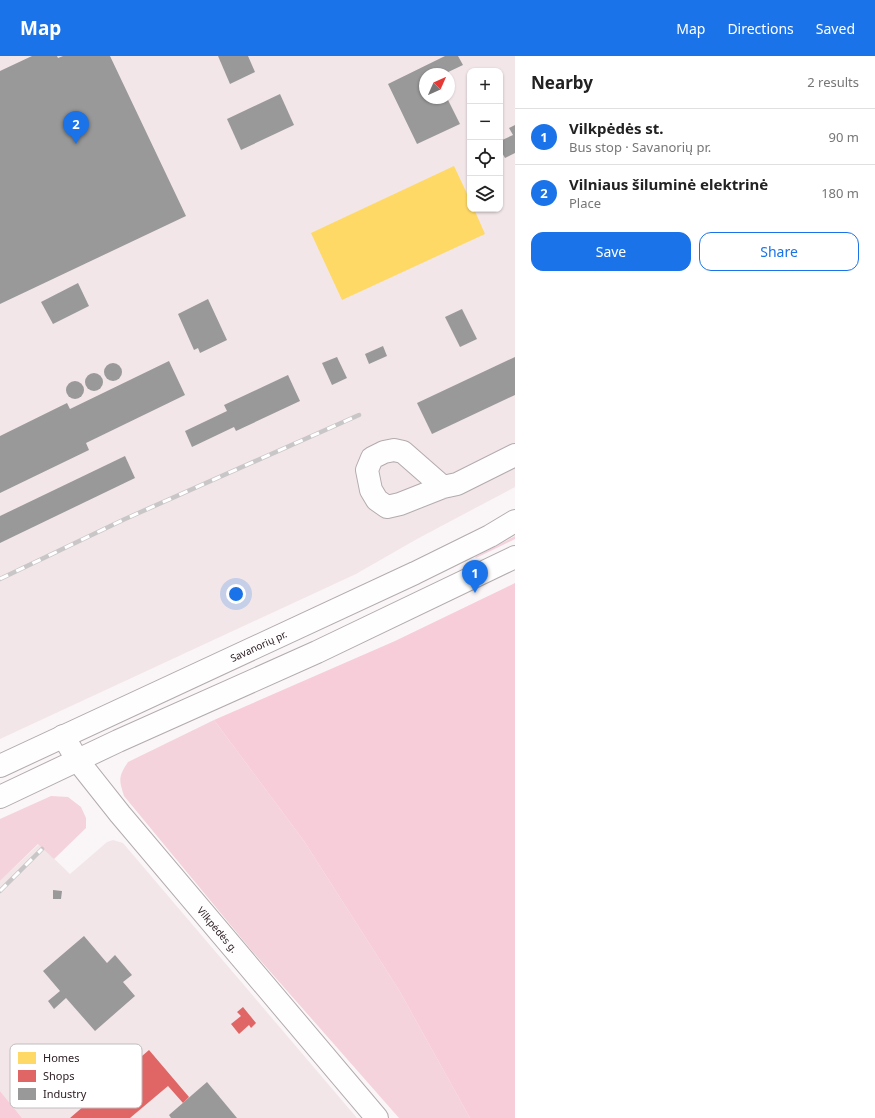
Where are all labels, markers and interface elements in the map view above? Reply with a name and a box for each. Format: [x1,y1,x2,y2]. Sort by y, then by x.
text: Map [20,15,61,41]
text: Map [676,19,705,38]
text: Directions [727,19,794,38]
text: Saved [816,19,855,38]
north arrow [419,68,455,104]
map controls [467,68,503,212]
button: + [467,68,503,104]
text: Nearby [531,71,593,94]
text: 2 results [807,73,859,91]
button: − [467,104,503,140]
pin: 2 [63,111,89,144]
text: Vilkpėdės st. [569,118,664,138]
text: 1 [540,128,548,146]
text: 90 m [829,128,859,146]
text: Bus stop · Savanorių pr. [569,138,711,156]
button: locate [467,140,503,176]
text: Vilniaus šiluminė elektrinė [569,174,768,194]
button: layers [467,176,503,212]
text: 2 [540,184,548,202]
text: 180 m [821,184,859,202]
text: Place [569,194,601,212]
button: Save [531,232,691,271]
button: Share [699,232,859,271]
pin: 1 [462,560,488,593]
your location [226,584,246,604]
street label: Savanorių pr. [228,627,289,665]
street label: Vilkpėdės g. [194,903,241,956]
legend [10,1044,142,1108]
text: Homes [43,1050,80,1065]
text: Shops [43,1068,75,1083]
text: Industry [43,1086,87,1101]

